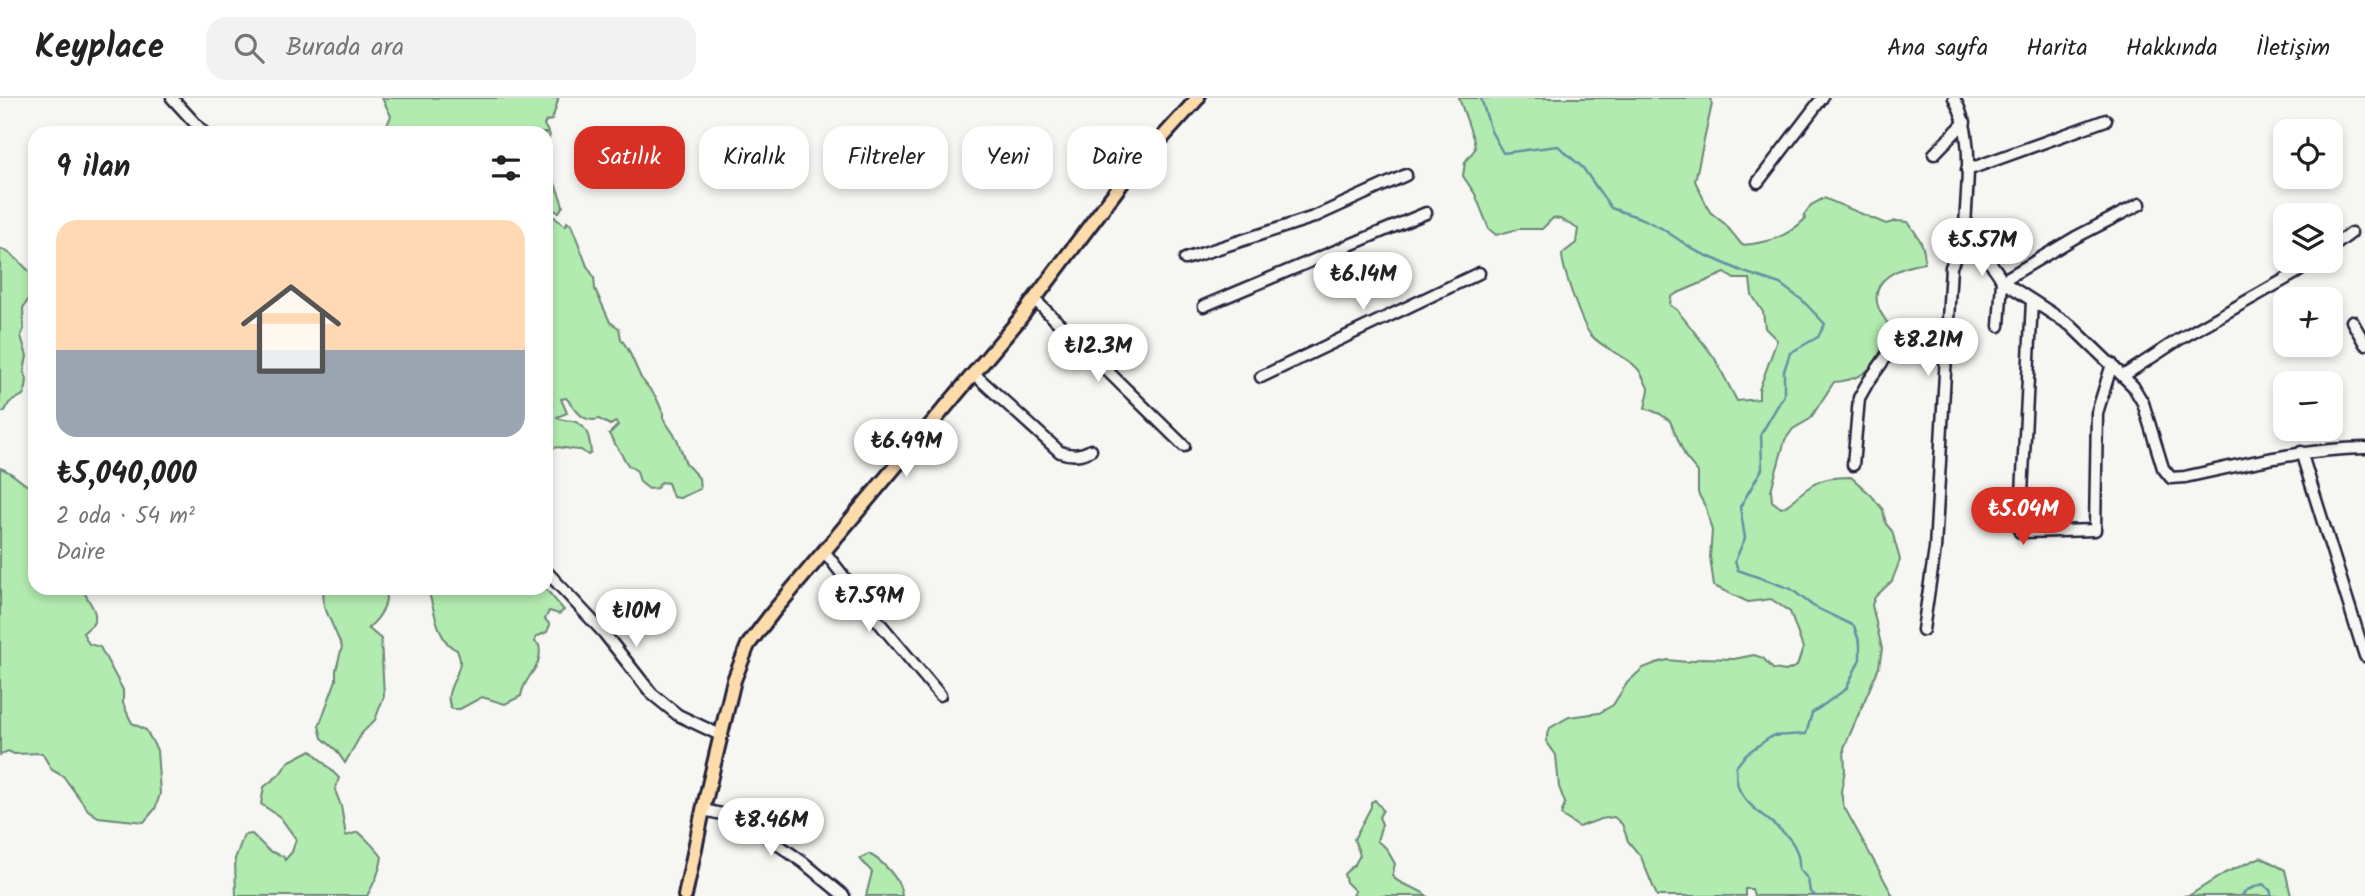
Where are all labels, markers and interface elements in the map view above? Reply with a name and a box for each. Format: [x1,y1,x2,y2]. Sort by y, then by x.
search box [206,17,696,80]
text: Keyplace [35,22,164,75]
text: Burada ara [286,27,404,69]
icon: search [230,29,268,67]
text: Ana sayfa [1887,29,1988,68]
text: Harita [2026,29,2088,68]
text: Hakkında [2126,29,2218,68]
text: İletişim [2256,29,2330,68]
map controls [2273,119,2343,441]
button: locate [2273,119,2343,189]
chip: Satılık [574,126,685,189]
chip: Kiralık [699,126,809,189]
chip: Filtreler [823,126,948,189]
chip: Yeni [962,126,1053,189]
chip: Daire [1067,126,1167,189]
text: 9 ilan [56,144,130,192]
icon: filters [487,149,525,187]
button: layers [2273,203,2343,273]
pin: ₺5.57M [1925,218,2039,278]
text: ₺5.57M [1947,223,2017,259]
pin: ₺6.14M [1306,252,1420,312]
text: ₺6.14M [1329,257,1397,293]
icon: home [228,266,354,392]
button: + [2273,287,2343,357]
pin: ₺8.21M [1871,318,1985,378]
text: ₺8.21M [1893,323,1963,359]
pin: ₺12.3M [1041,324,1155,384]
text: ₺12.3M [1064,329,1132,365]
button: − [2273,371,2343,441]
pin: ₺6.49M [849,420,963,479]
text: ₺6.49M [870,424,942,460]
text: ₺5,040,000 [56,451,197,499]
pin: ₺5.04M [1966,488,2080,547]
text: ₺5.04M [1987,492,2059,528]
text: 2 oda · 54 m² [56,499,195,535]
text: Daire [56,535,105,571]
pin: ₺7.59M [812,574,926,634]
text: ₺7.59M [834,579,904,615]
pin: ₺10M [595,589,677,649]
text: ₺10M [612,594,660,630]
pin: ₺8.46M [714,798,828,858]
text: ₺8.46M [734,803,808,839]

